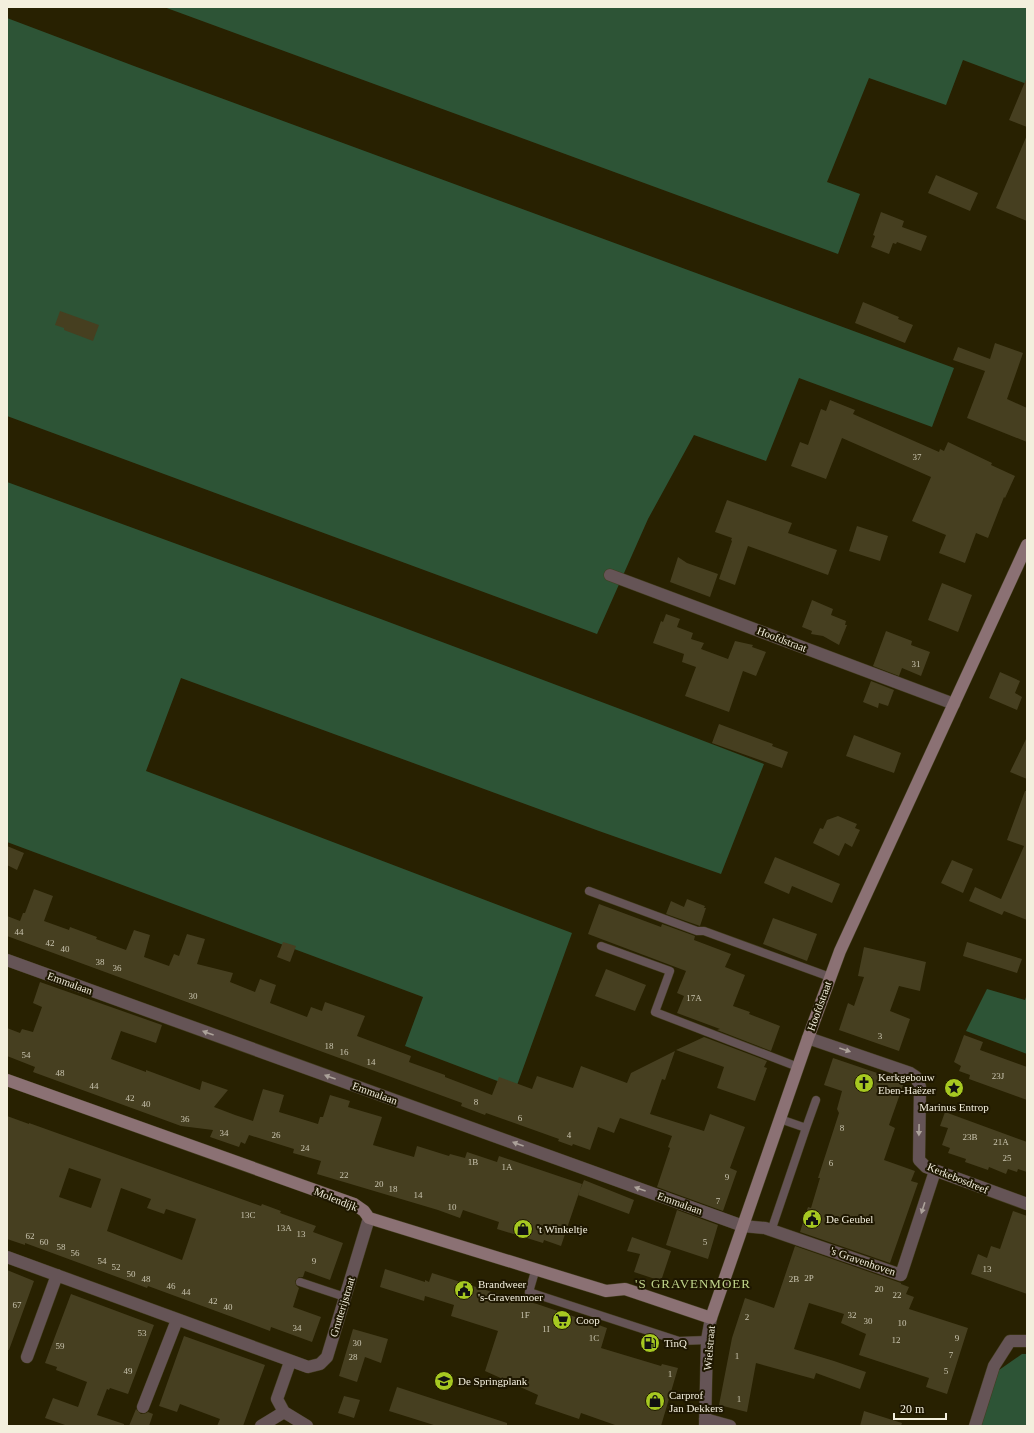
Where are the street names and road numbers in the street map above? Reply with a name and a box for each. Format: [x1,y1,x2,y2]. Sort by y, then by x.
street label: Hoofdstraat [756,624,808,654]
street label: Emmalaan [46,969,95,997]
street label: Hoofdstraat [804,980,834,1032]
street label: Emmalaan [351,1079,400,1107]
street label: Kerkebosdreef [926,1160,991,1196]
street label: Molendijk [312,1185,360,1213]
street label: Emmalaan [656,1189,705,1217]
street label: 's Gravenhoven [829,1244,898,1278]
street label: Grutterijstraat [327,1276,357,1338]
street label: Wielstraat [701,1325,717,1371]

